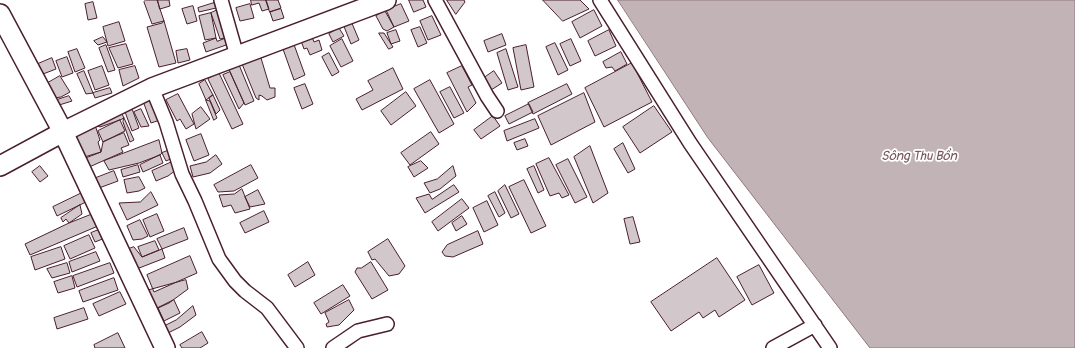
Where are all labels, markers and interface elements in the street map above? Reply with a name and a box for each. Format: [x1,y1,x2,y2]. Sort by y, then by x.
water label: Sông Thu Bồn [881,149,957,165]

